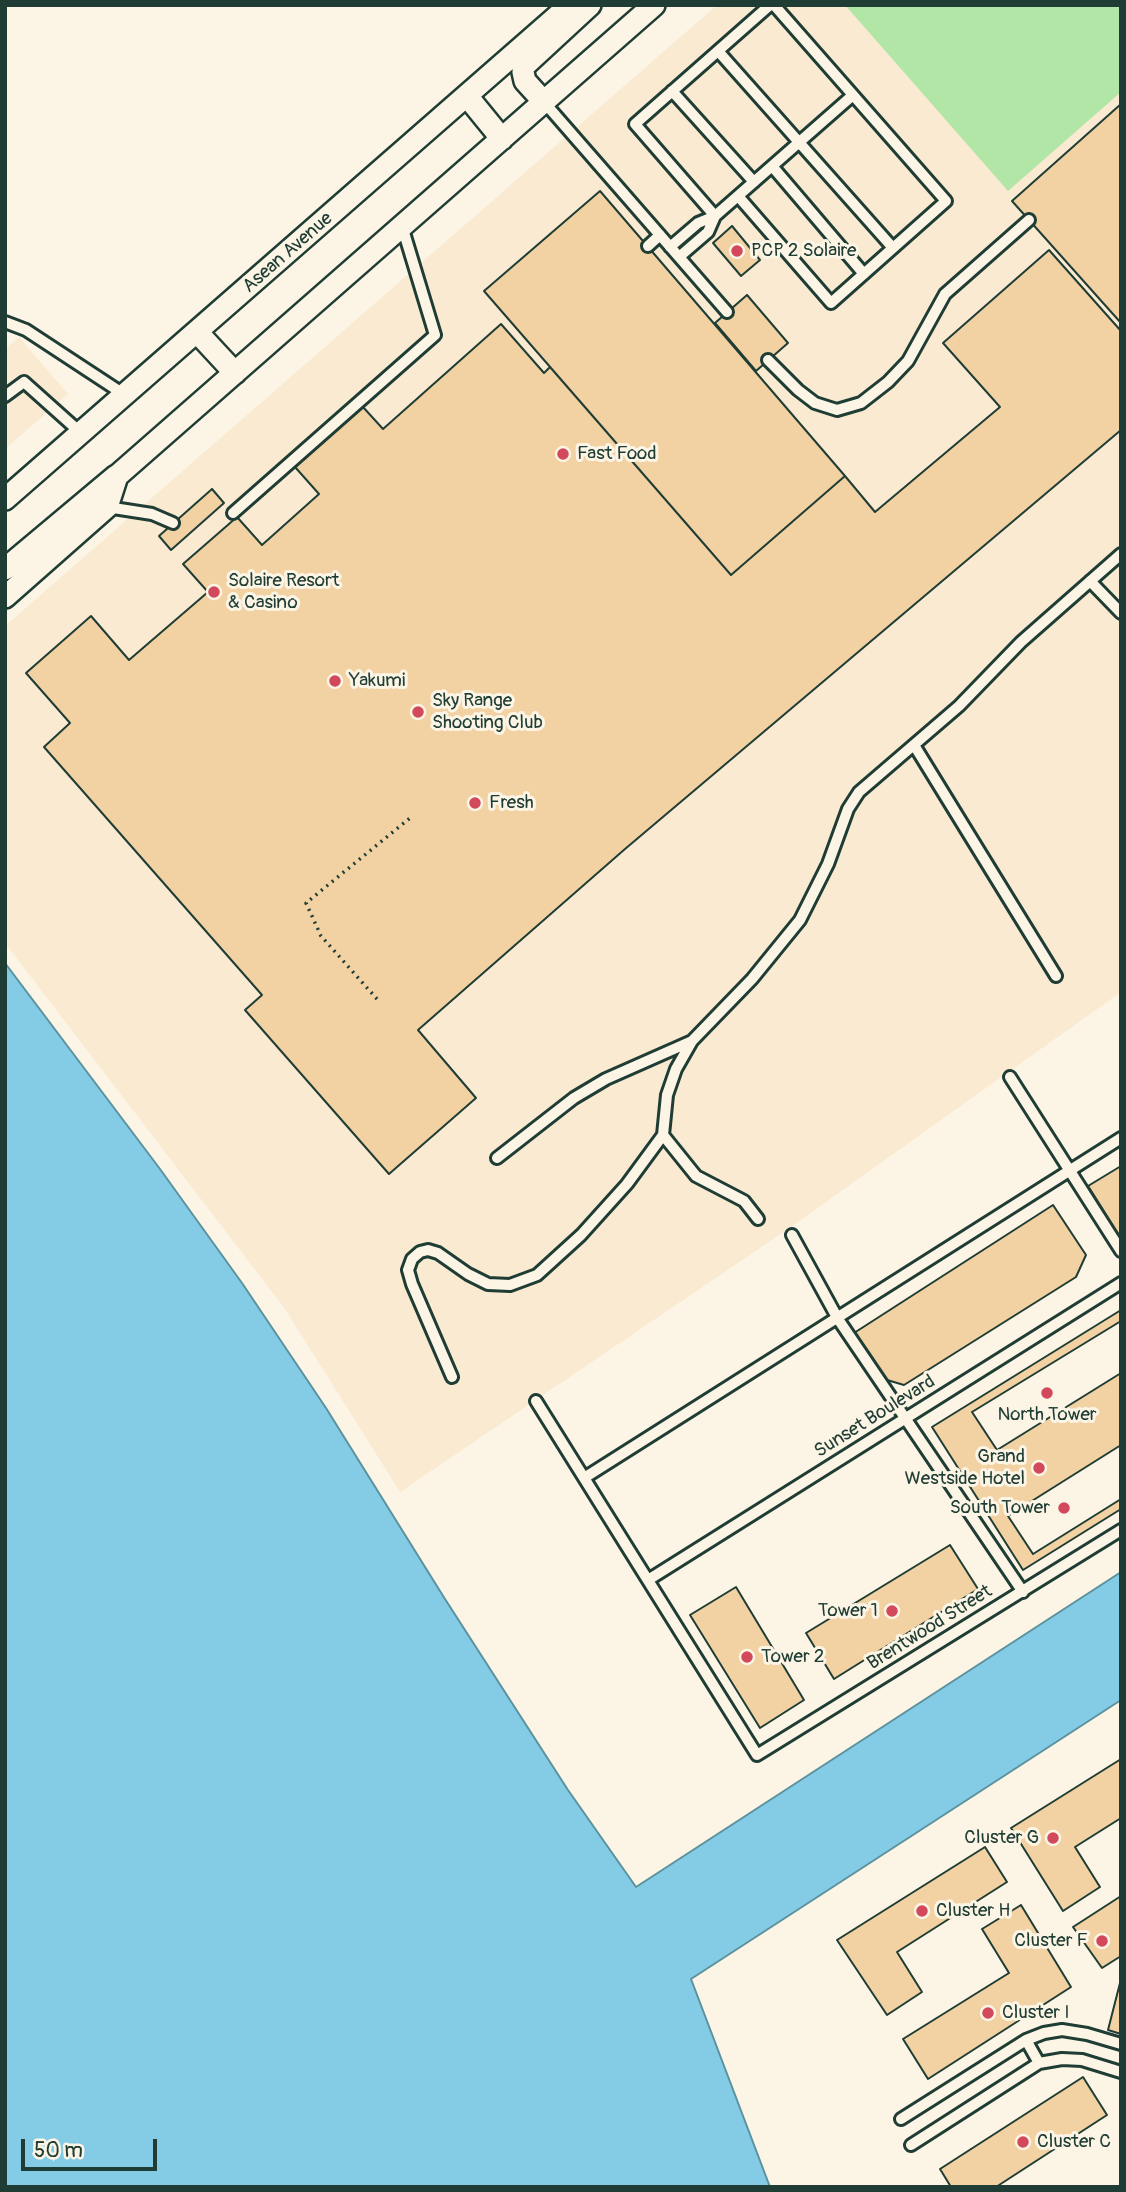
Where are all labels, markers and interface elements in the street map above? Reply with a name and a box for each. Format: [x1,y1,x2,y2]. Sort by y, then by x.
street label: Asean Avenue [238,208,338,298]
place label: PCP 2 Solaire [751,240,856,262]
marker: PCP 2 Solaire [729,243,745,259]
place label: Fast Food [577,443,657,465]
marker: Fast Food [555,446,571,462]
place label: Solaire Resort & Casino [228,570,339,614]
marker: Solaire Resort & Casino [206,584,222,600]
place label: Yakumi [349,670,405,692]
marker: Yakumi [327,673,343,689]
place label: Sky Range Shooting Club [432,690,543,734]
marker: Sky Range Shooting Club [410,704,426,720]
place label: Fresh [489,792,534,814]
marker: Fresh [467,795,483,811]
street label: Sunset Boulevard [810,1371,940,1463]
marker: North Tower [1039,1385,1055,1401]
place label: North Tower [997,1404,1097,1426]
place label: Grand Westside Hotel [905,1446,1025,1490]
marker: Grand Westside Hotel [1031,1460,1047,1476]
place label: South Tower [950,1497,1050,1519]
marker: South Tower [1056,1500,1072,1516]
street label: Brentwood Street [864,1581,996,1675]
place label: Tower 1 [818,1600,878,1622]
marker: Tower 1 [884,1603,900,1619]
place label: Tower 2 [761,1646,824,1668]
marker: Tower 2 [739,1649,755,1665]
place label: Cluster G [964,1827,1039,1849]
marker: Cluster G [1045,1830,1061,1846]
place label: Cluster H [936,1900,1010,1922]
marker: Cluster H [914,1903,930,1919]
place label: Cluster F [1014,1930,1088,1952]
marker: Cluster F [1094,1933,1110,1949]
place label: Cluster I [1002,2002,1070,2024]
marker: Cluster I [980,2005,996,2021]
scale bar [24,2126,161,2170]
place label: Cluster C [1037,2131,1111,2153]
marker: Cluster C [1015,2134,1031,2150]
text: 50 m [34,2137,83,2164]

